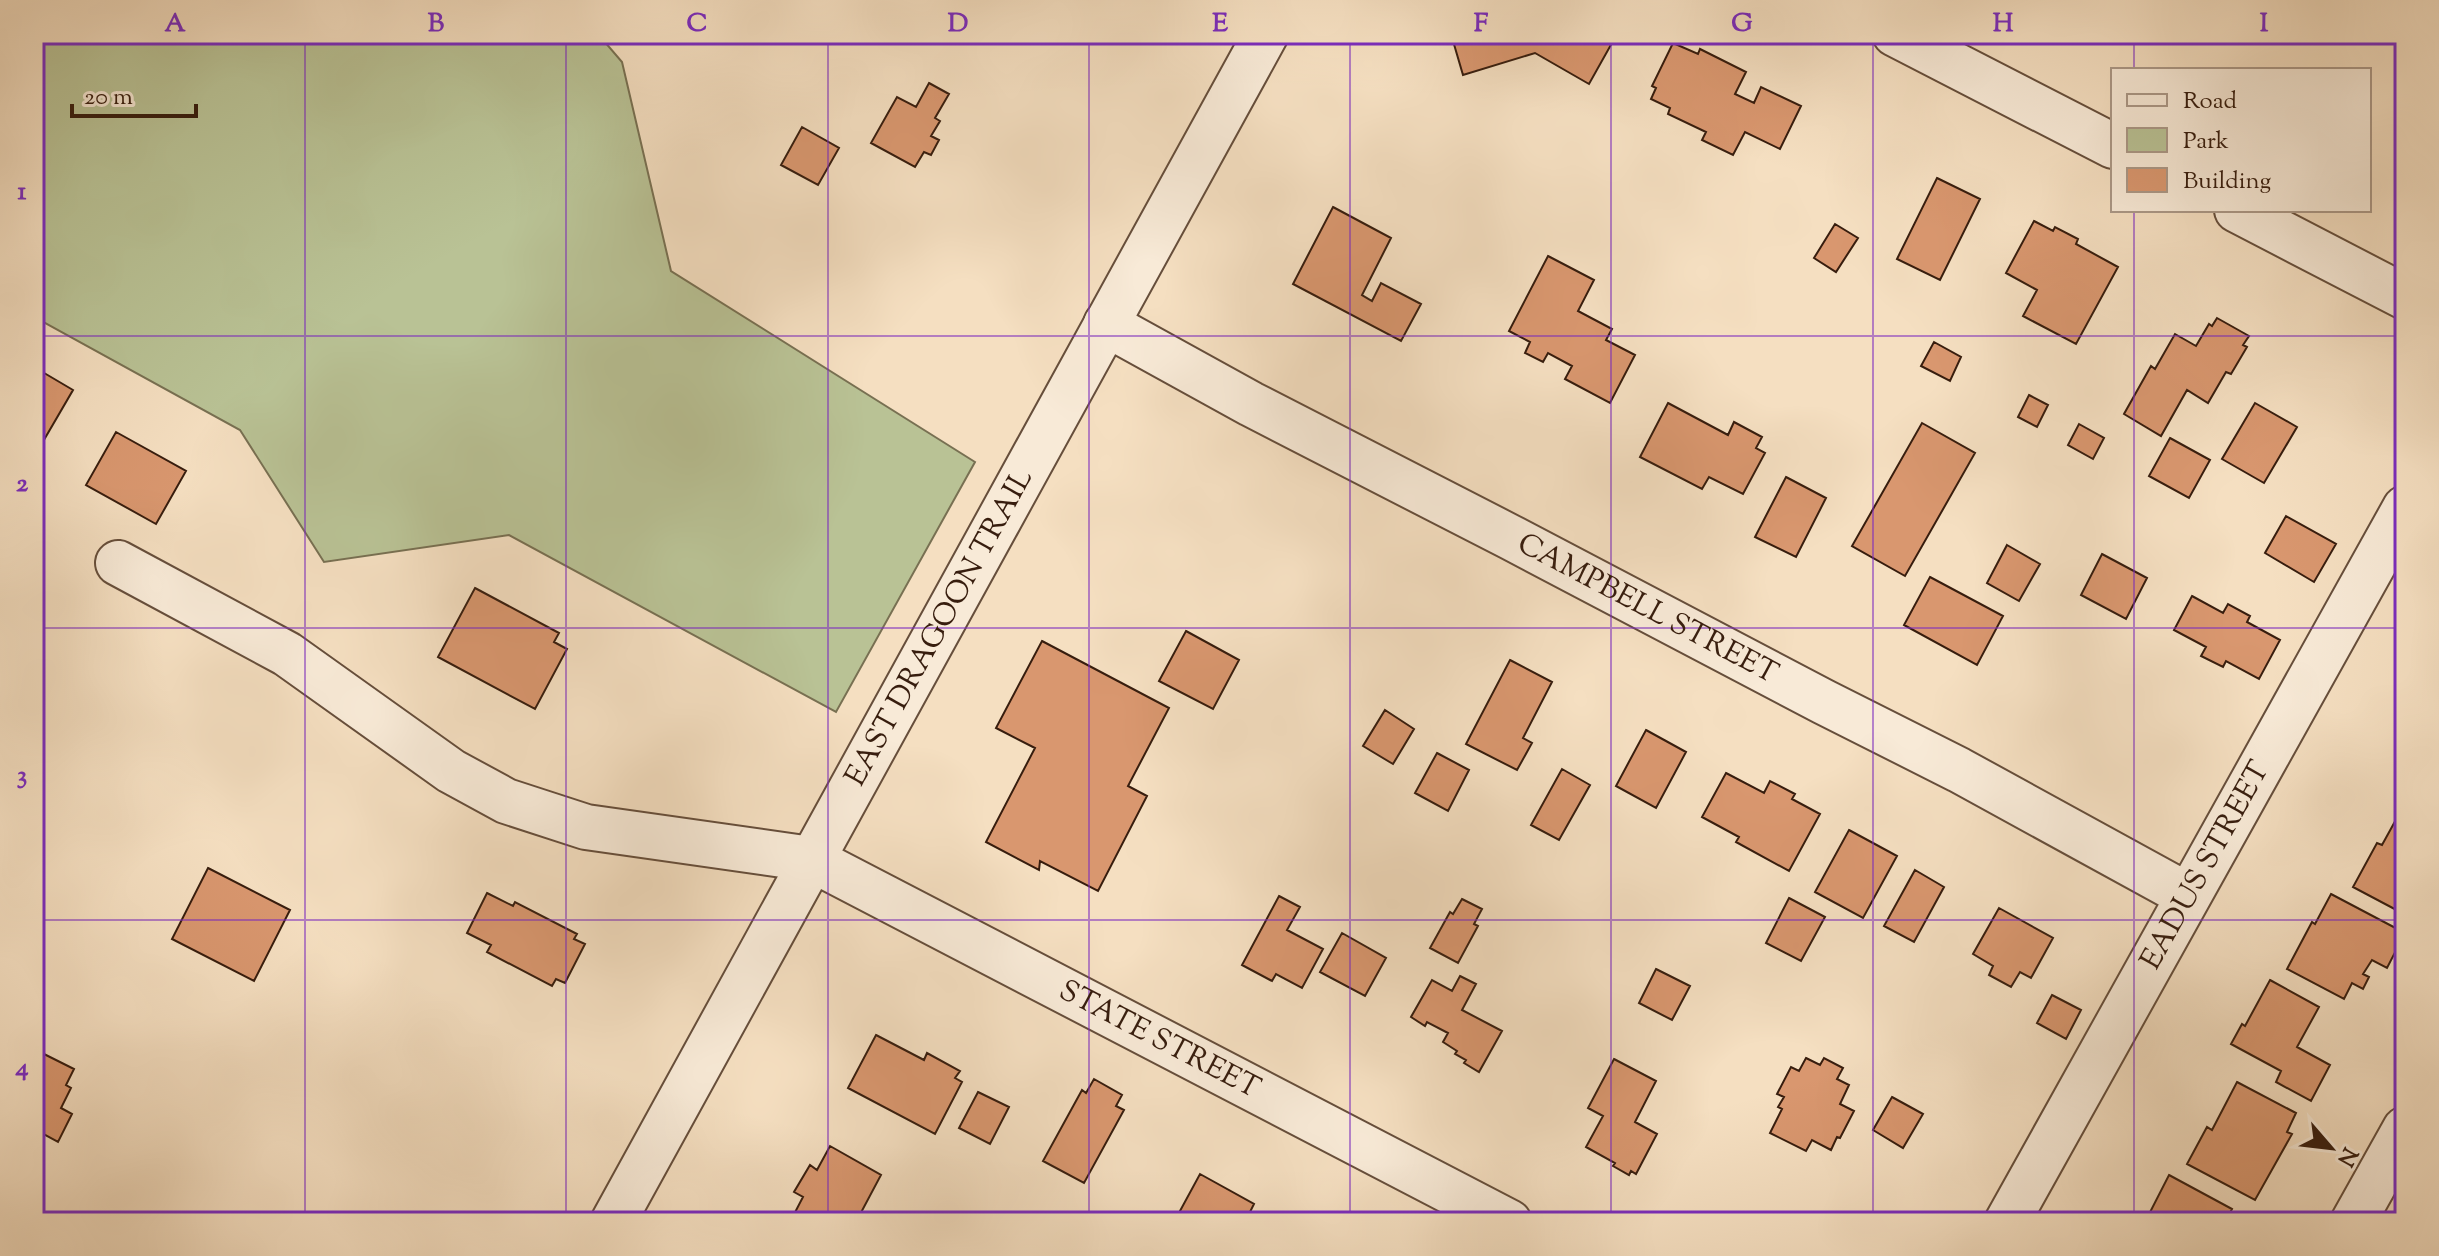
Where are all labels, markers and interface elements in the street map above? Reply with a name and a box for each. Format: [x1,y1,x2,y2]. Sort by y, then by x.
text: A [164,6,186,43]
text: B [428,6,445,43]
text: C [687,6,707,43]
text: D [948,6,968,43]
text: E [1212,6,1228,43]
text: F [1474,6,1489,43]
text: G [1731,6,1753,43]
text: H [1993,6,2014,43]
text: I [2260,6,2269,43]
scale bar [72,68,196,118]
legend [2111,68,2371,212]
text: 20 m [84,81,133,115]
text: Road [2183,85,2237,119]
text: Park [2183,125,2229,159]
text: Building [2183,165,2272,199]
text: 1 [18,174,27,211]
street label: EAST DRAGOON TRAIL [835,461,1044,794]
text: 2 [16,466,29,503]
street label: CAMPBELL STREET [1509,523,1785,696]
street label: EADUS STREET [2130,753,2281,978]
text: 3 [17,758,27,795]
street label: STATE STREET [1051,970,1267,1110]
text: 4 [14,1050,29,1087]
north arrow [2291,1108,2371,1188]
text: N [2328,1141,2364,1172]

